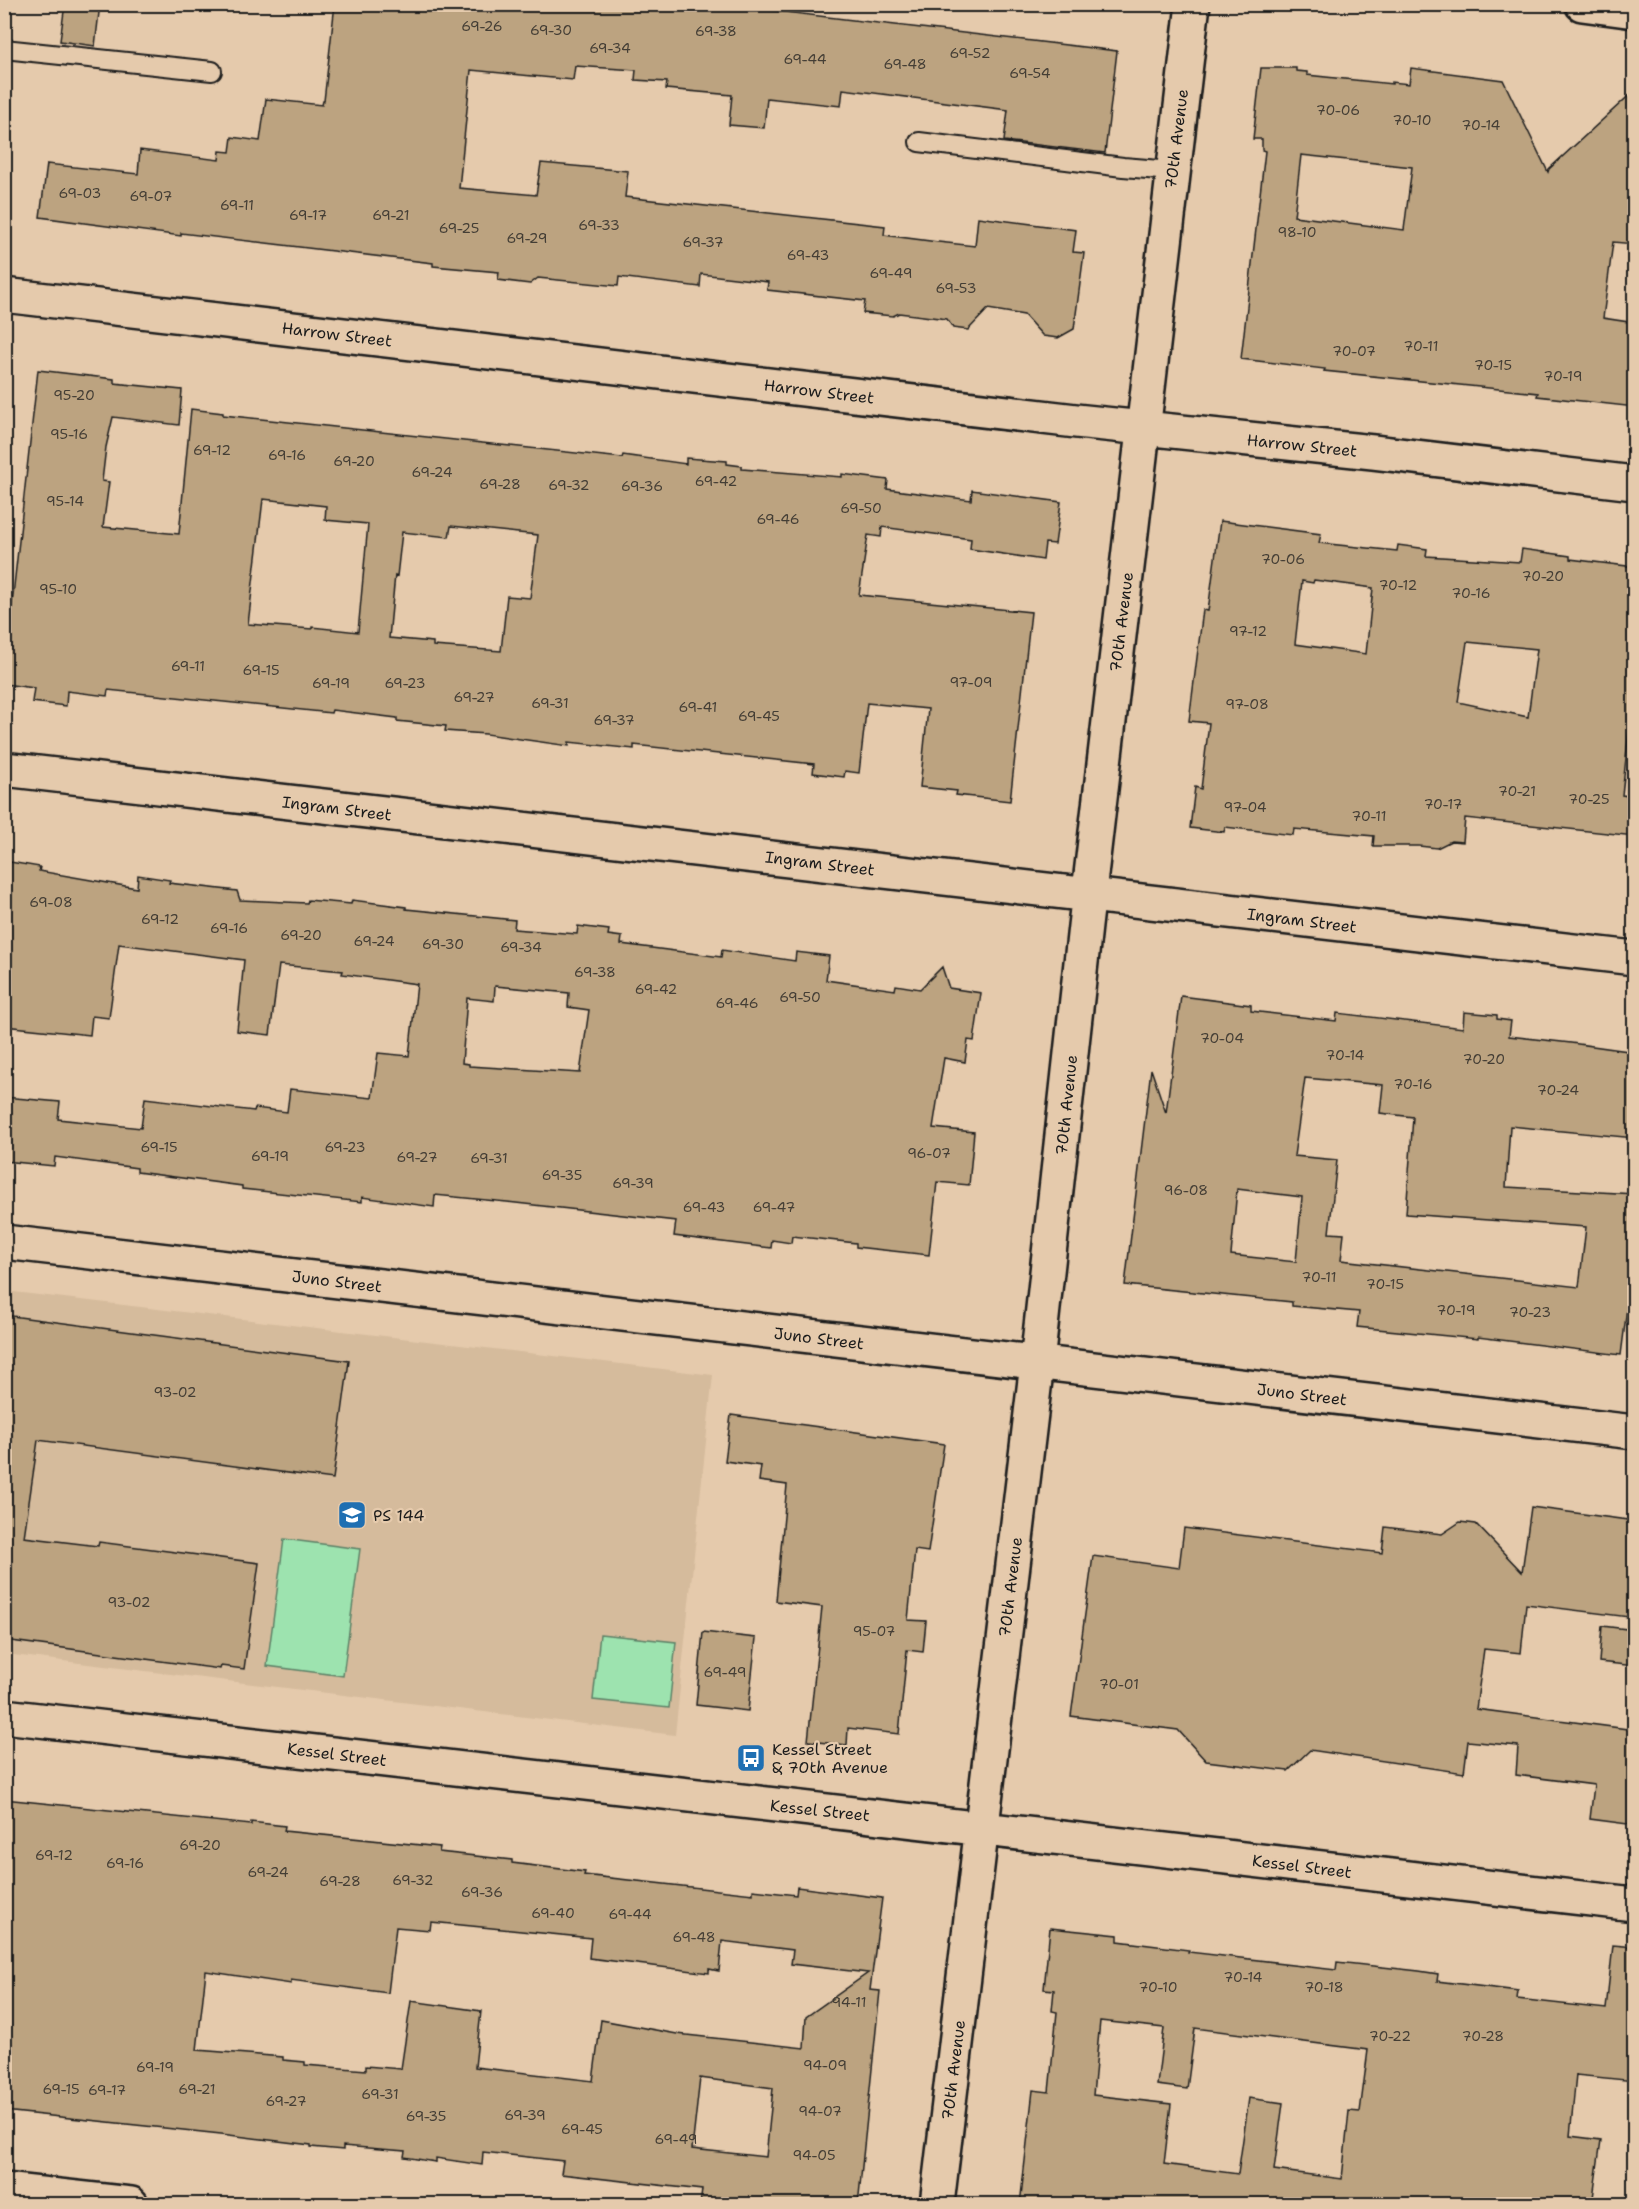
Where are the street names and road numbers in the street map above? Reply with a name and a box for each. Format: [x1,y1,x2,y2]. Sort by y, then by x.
street label: 70th Avenue [1160,88,1193,190]
street label: Harrow Street [281,317,393,352]
street label: Harrow Street [763,374,875,409]
street label: Harrow Street [1246,429,1358,462]
street label: 70th Avenue [1105,571,1138,673]
street label: Ingram Street [281,791,393,826]
street label: Ingram Street [764,846,876,881]
street label: Ingram Street [1246,903,1358,938]
street label: 70th Avenue [1051,1054,1082,1156]
street label: Juno Street [291,1266,383,1297]
street label: Juno Street [773,1323,865,1354]
street label: Juno Street [1256,1379,1348,1410]
street label: 70th Avenue [994,1536,1027,1638]
street label: Kessel Street [286,1738,388,1771]
street label: Kessel Street [769,1795,871,1826]
street label: Kessel Street [1251,1850,1353,1883]
street label: 70th Avenue [937,2019,970,2121]

